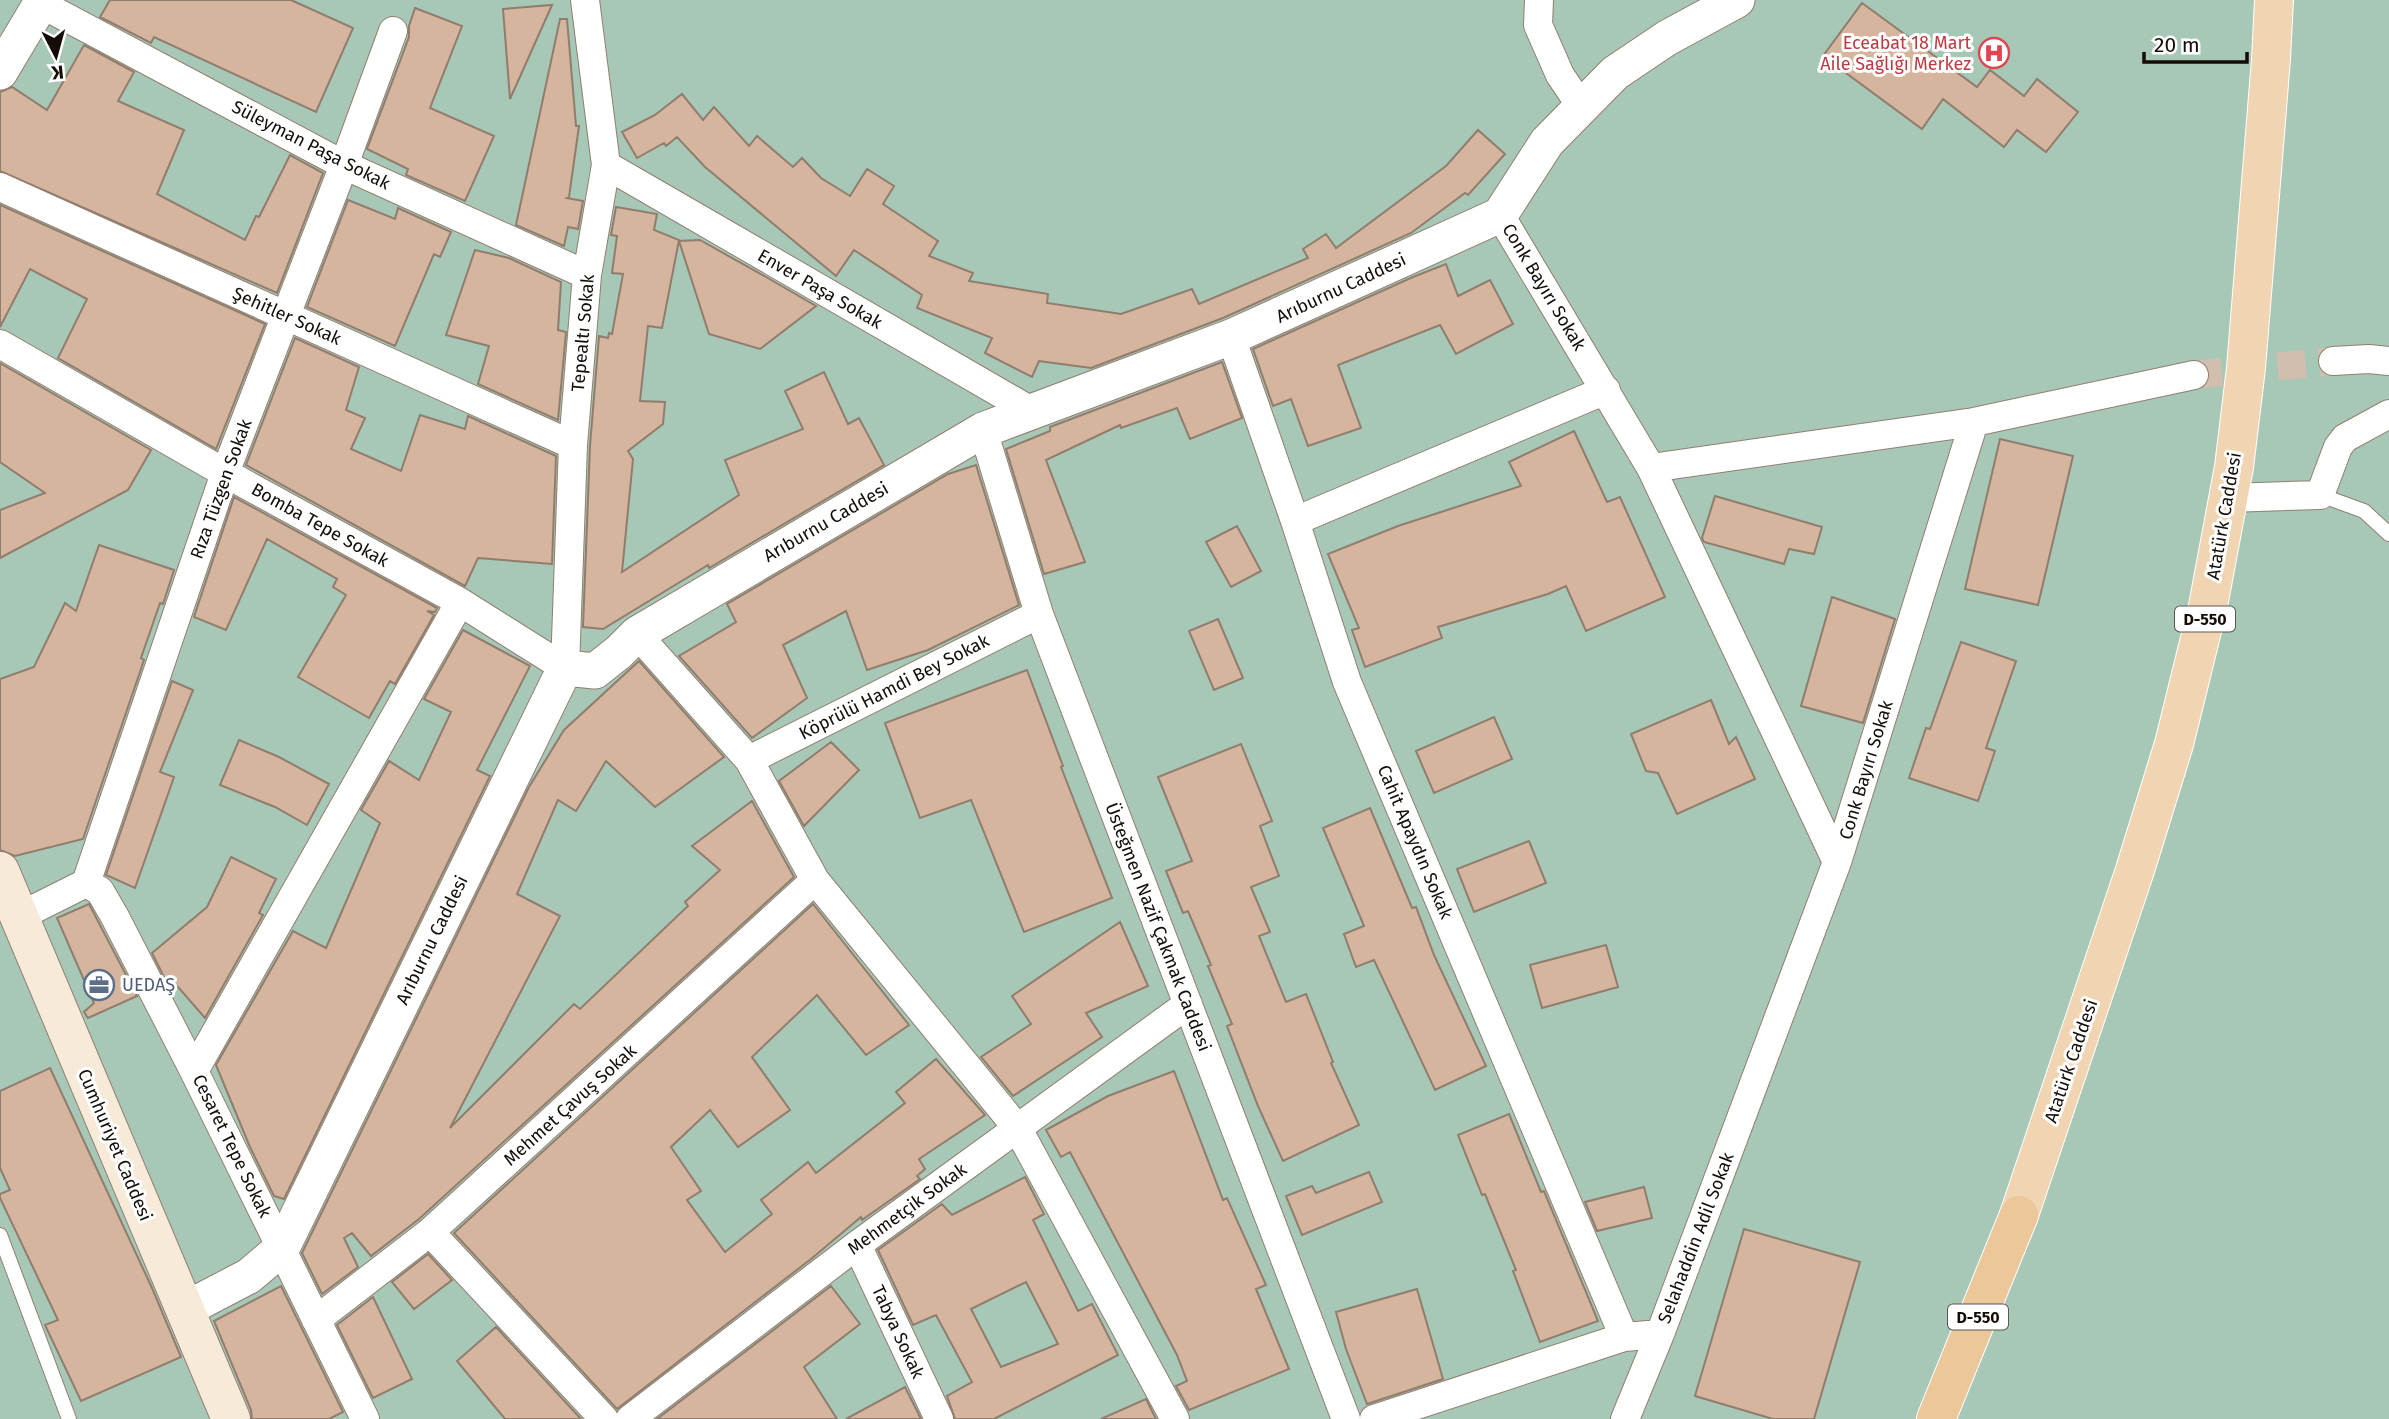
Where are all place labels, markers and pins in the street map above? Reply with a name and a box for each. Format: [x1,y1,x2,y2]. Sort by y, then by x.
place label: Eceabat 18 Mart Aile Sağlığı Merkez [1820,32,1971,75]
hospital icon: Eceabat 18 Mart Aile Sağlığı Merkez [1977,36,2011,70]
office icon: UEDAŞ [82,968,116,1002]
place label: UEDAŞ [122,974,175,996]

